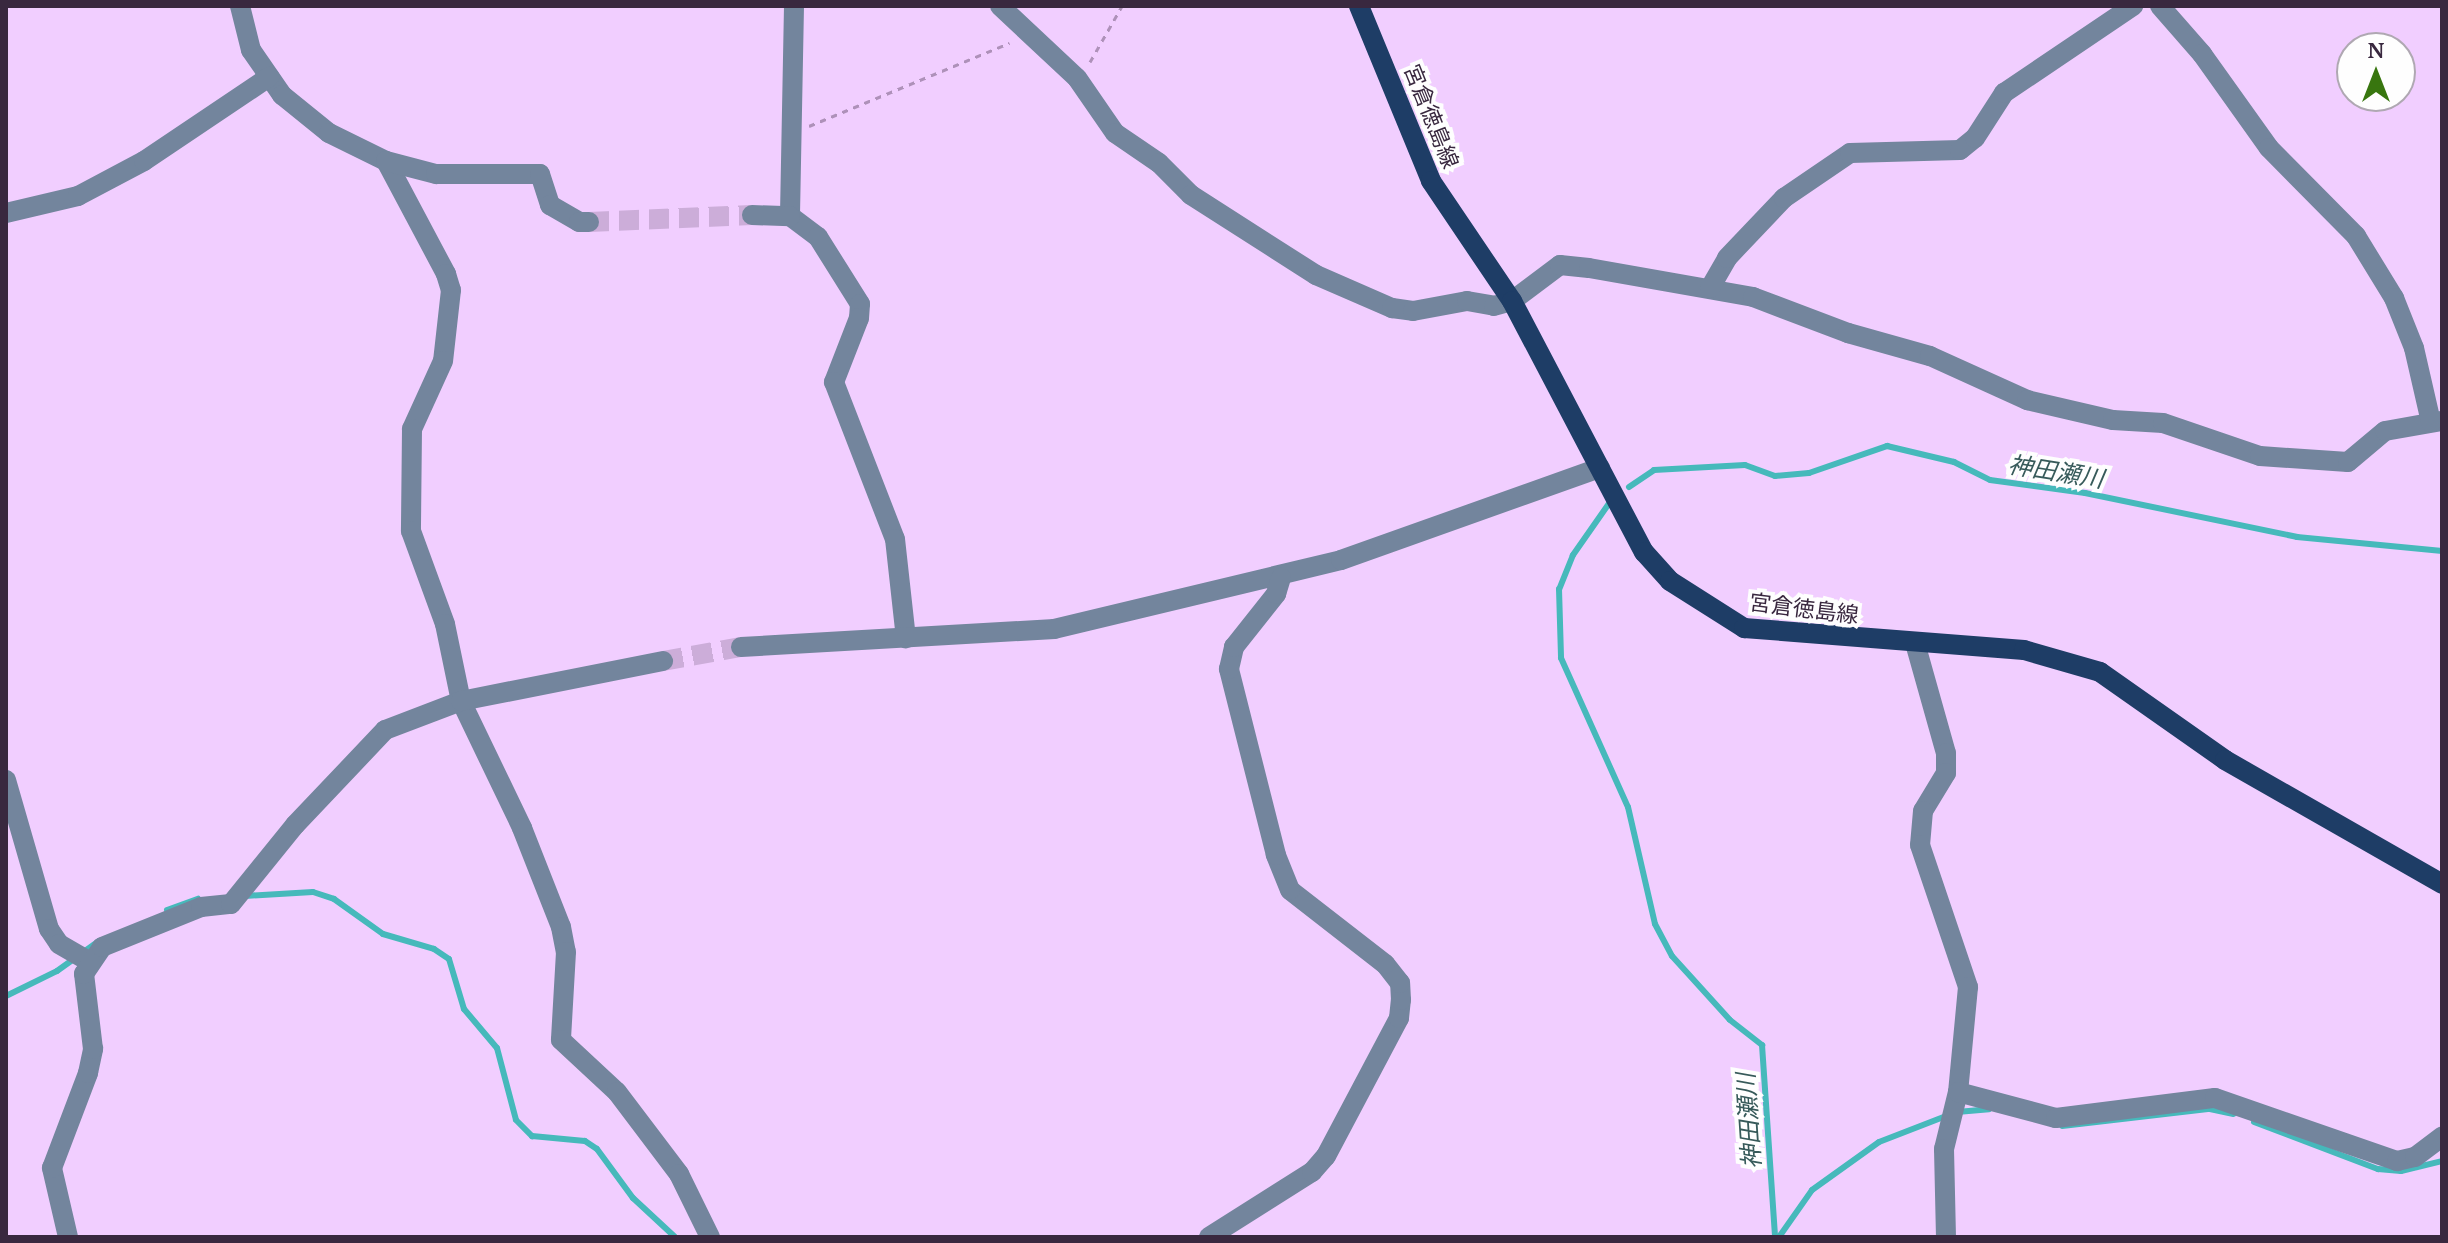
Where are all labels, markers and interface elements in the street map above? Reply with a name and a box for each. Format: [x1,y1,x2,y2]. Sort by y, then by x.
north arrow [2336,32,2416,112]
text: N [2368,35,2384,64]
street label: 宮倉徳島線 [1399,60,1465,172]
water label: 神田瀬川 [2006,450,2106,494]
street label: 宮倉徳島線 [1748,588,1860,628]
water label: 神田瀬川 [1731,1072,1767,1170]

